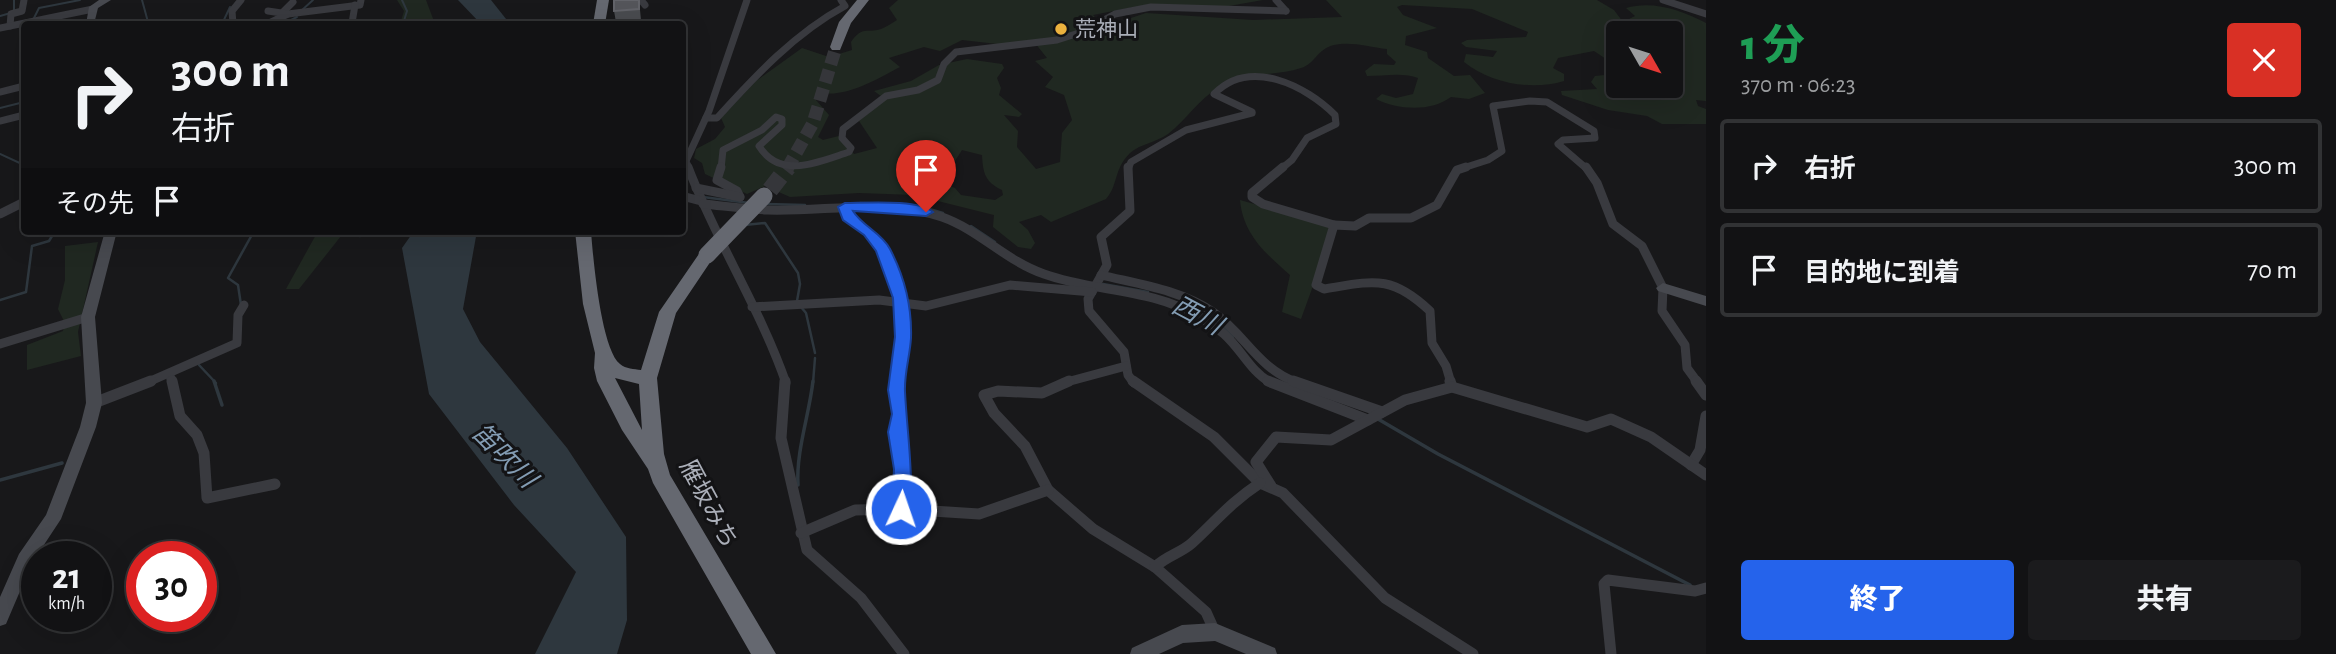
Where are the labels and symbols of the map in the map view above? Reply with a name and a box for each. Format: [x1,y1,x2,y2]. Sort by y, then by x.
place label: 荒神山 [1075,18,1138,40]
marker: 荒神山 [1053,21,1069,37]
north arrow [1606,21,1684,98]
pin [896,140,956,212]
water label: 西川 [1168,292,1229,341]
water label: 笛吹川 [467,419,544,495]
street label: 雁坂みち [675,455,743,552]
position arrow [864,472,938,546]
speed limit sign: 30 [126,541,217,632]

